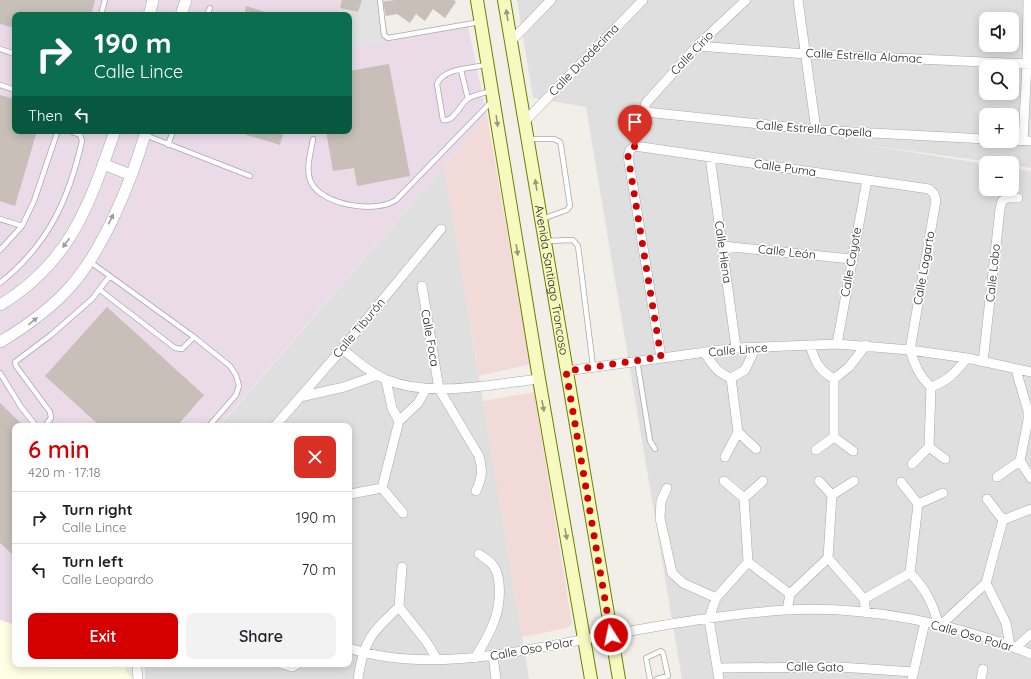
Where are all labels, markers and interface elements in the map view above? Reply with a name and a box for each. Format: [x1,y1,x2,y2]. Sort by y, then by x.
one-way arrow [504,9,510,22]
map controls [979,12,1019,196]
button: sound [979,12,1019,52]
street label: Calle Duodécima [545,21,622,99]
text: 190 m [94,25,172,60]
icon: right [28,28,80,80]
street label: Calle Cirio [667,28,716,78]
street label: Calle Estrella Alamac [805,45,923,66]
text: Calle Lince [94,60,183,83]
button: search [979,60,1019,100]
icon: left [71,104,93,126]
pin [618,105,652,146]
text: Then [28,106,63,125]
button: + [979,108,1019,148]
icon: arrive [624,111,646,133]
one-way arrow [494,115,500,127]
street label: Calle Estrella Capella [756,117,873,140]
street label: Calle Puma [753,156,817,179]
button: − [979,156,1019,196]
one-way arrow [533,179,539,191]
street label: Avenida Santiago Troncoso [532,204,572,356]
one-way arrow [108,213,114,225]
street label: Calle Hiena [712,220,735,284]
street label: Calle Coyote [837,226,864,298]
street label: Calle Lagarto [910,230,937,306]
one-way arrow [62,238,70,248]
street label: Calle León [757,241,817,262]
street label: Calle Lobo [982,243,1003,303]
one-way arrow [514,244,520,256]
street label: Calle Tiburón [329,295,388,361]
street label: Calle Foca [418,308,443,368]
one-way arrow [27,316,38,325]
street label: Calle Lince [708,339,768,360]
one-way arrow [541,399,547,412]
text: 6 min [28,434,90,464]
button: close [294,436,336,478]
text: 420 m · 17:18 [28,464,101,480]
text: Turn right [62,500,133,519]
icon: right [28,507,50,529]
text: 190 m [295,508,336,527]
text: Calle Lince [62,519,126,535]
one-way arrow [563,528,569,540]
text: Turn left [62,552,124,571]
icon: left [28,559,50,581]
text: 70 m [302,560,336,579]
text: Calle Leopardo [62,571,153,587]
button: Exit [28,613,178,659]
button: Share [186,613,336,659]
position arrow [590,614,632,656]
street label: Calle Oso Polar [929,617,1015,655]
street label: Calle Oso Polar [489,634,575,663]
street label: Calle Gato [786,658,844,675]

